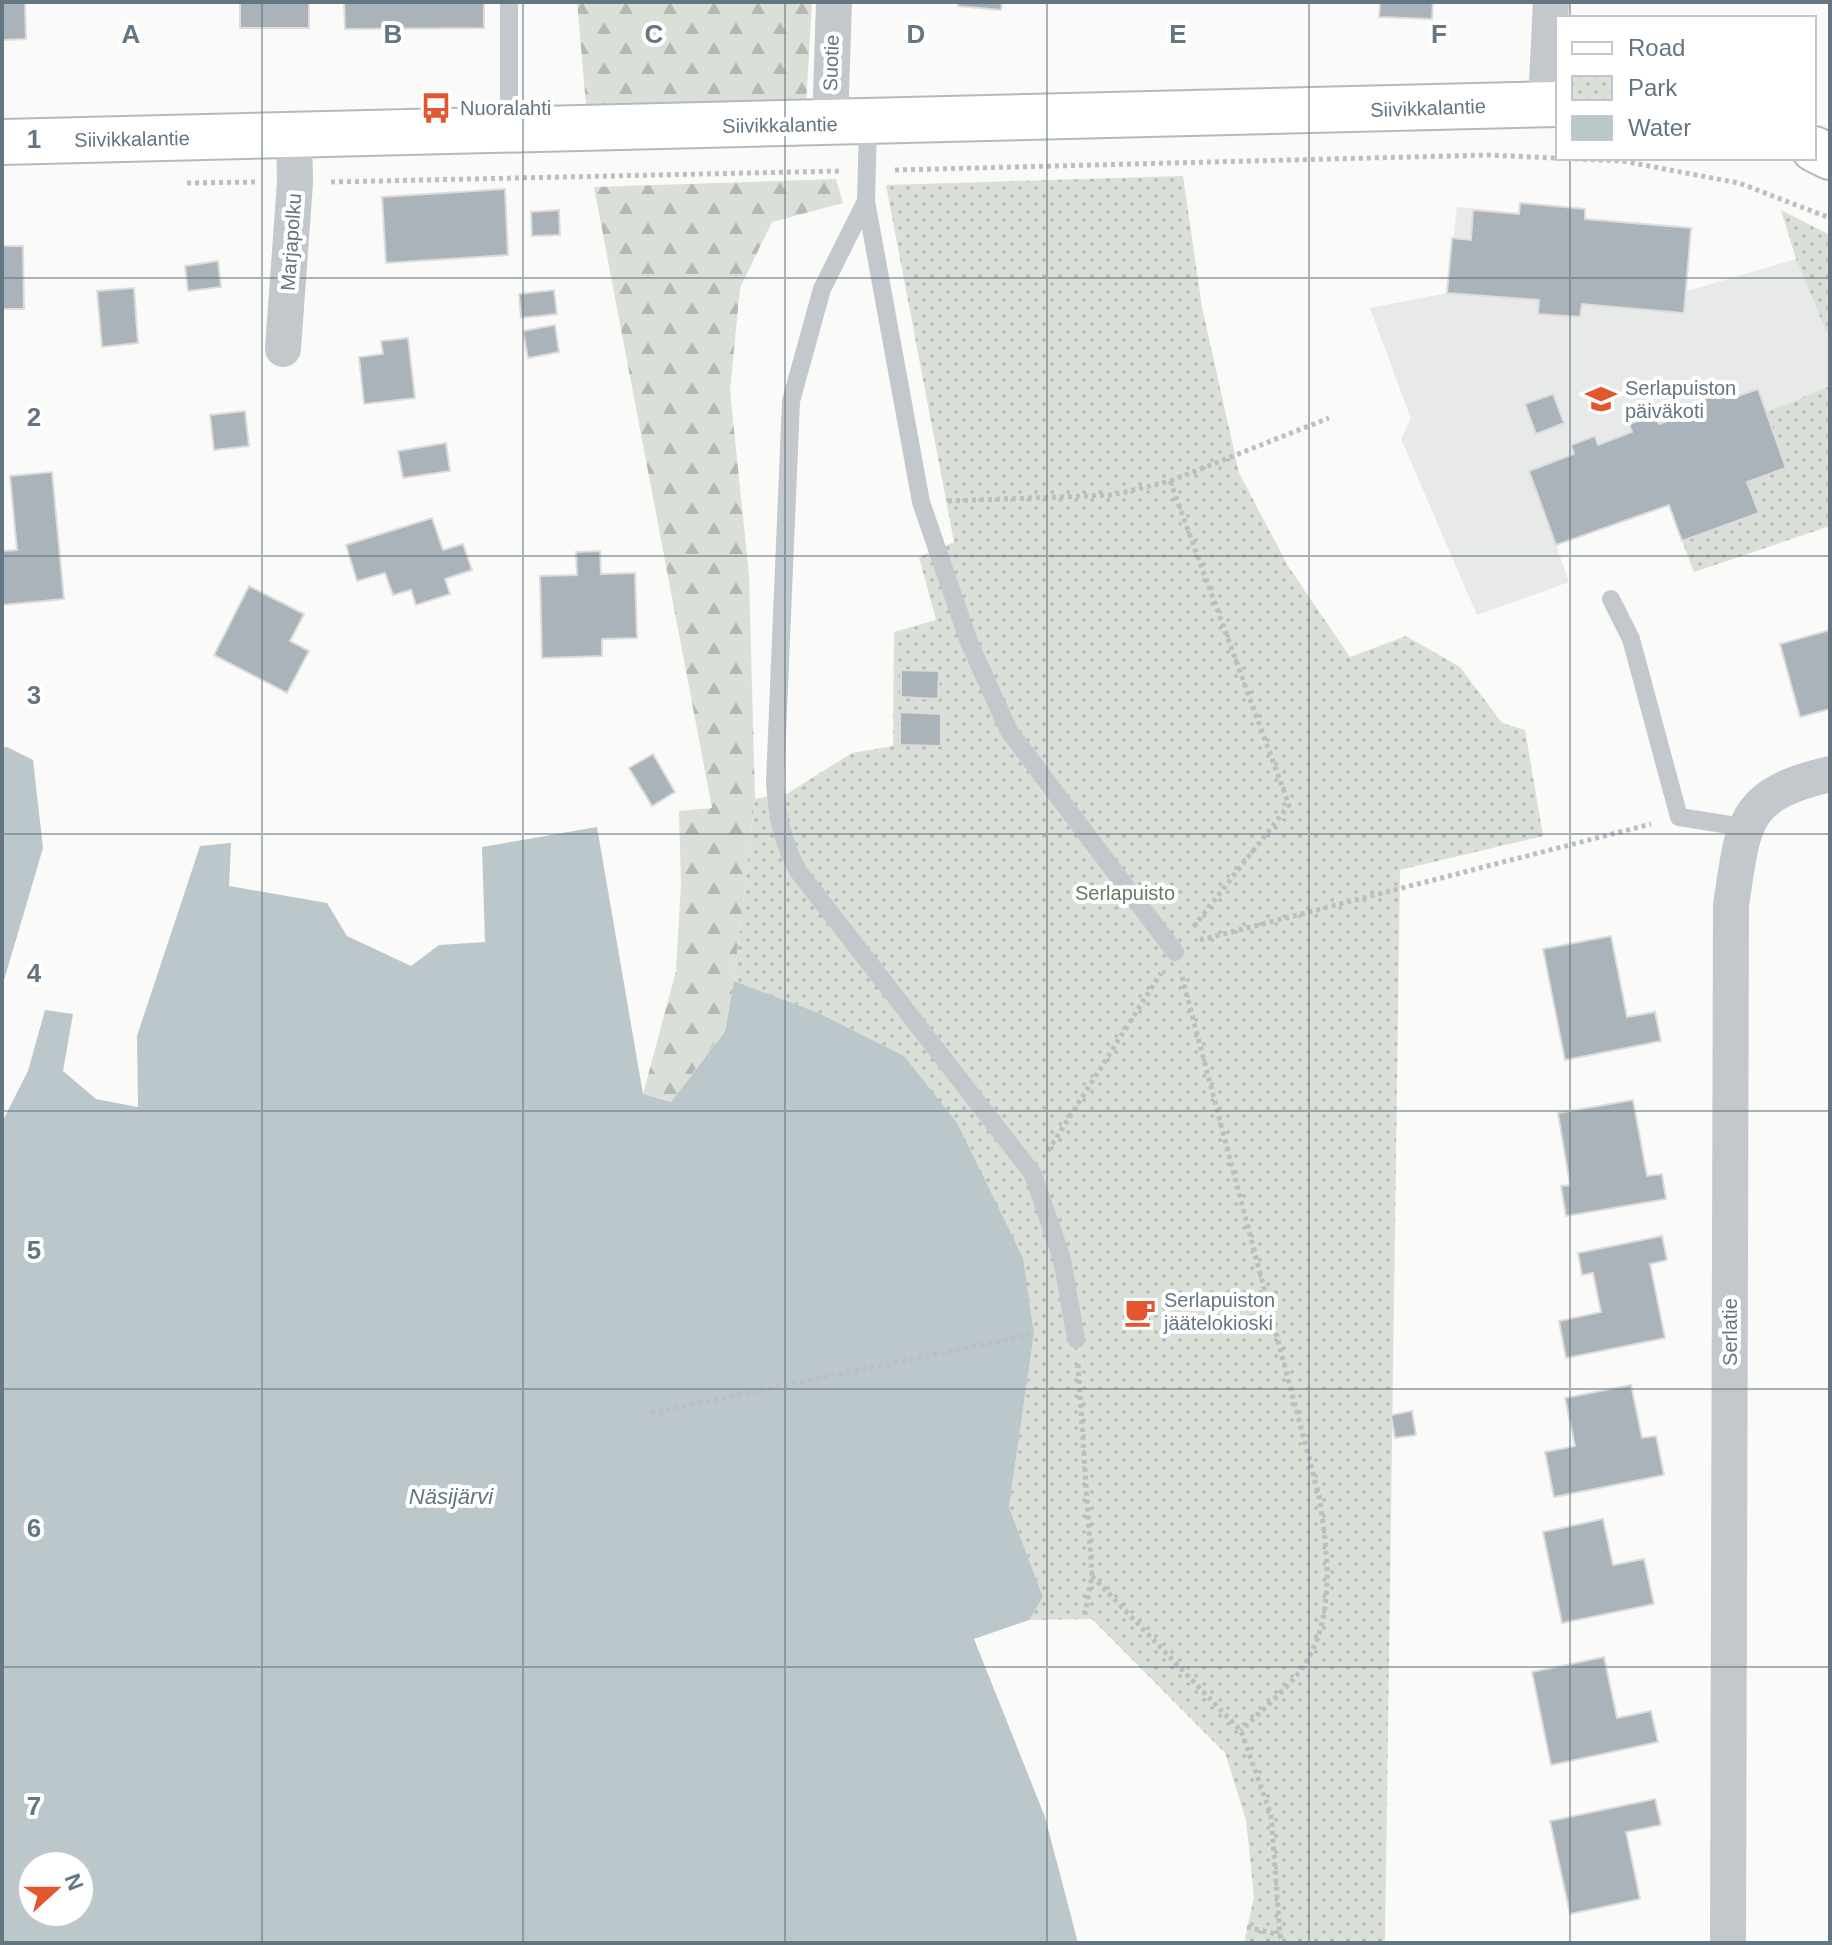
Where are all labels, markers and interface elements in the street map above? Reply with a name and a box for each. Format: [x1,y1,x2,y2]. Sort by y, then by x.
legend [1556,16,1816,160]
text: A [122,19,141,49]
text: B [384,19,402,49]
text: C [645,19,664,49]
text: D [907,19,925,49]
text: E [1169,19,1187,49]
text: F [1431,19,1447,49]
street label: Suotie [819,34,843,92]
text: Road [1628,34,1685,61]
text: Park [1628,74,1678,101]
bus stop icon: Nuoralahti [419,91,453,125]
street label: Siivikkalantie [1370,95,1486,121]
place label: Nuoralahti [460,97,551,119]
street label: Siivikkalantie [722,113,838,137]
text: Water [1628,114,1691,141]
text: 1 [27,124,41,154]
street label: Siivikkalantie [74,127,190,151]
street label: Marjapolku [277,192,305,292]
place label: Serlapuiston päiväkoti [1625,377,1736,422]
school or university icon: Serlapuiston päiväkoti [1584,382,1618,416]
text: 2 [27,402,41,432]
text: 3 [27,680,41,710]
park label: Serlapuisto [1075,882,1175,904]
text: 4 [27,958,42,988]
text: 5 [27,1235,41,1265]
place label: Serlapuiston jäätelokioski [1163,1289,1275,1334]
cafe icon: Serlapuiston jäätelokioski [1123,1295,1157,1329]
street label: Serlatie [1719,1298,1741,1366]
water label: Näsijärvi [409,1484,494,1509]
text: 6 [27,1513,41,1543]
text: 7 [27,1791,41,1821]
north arrow [16,1849,96,1929]
text: N [60,1870,89,1894]

